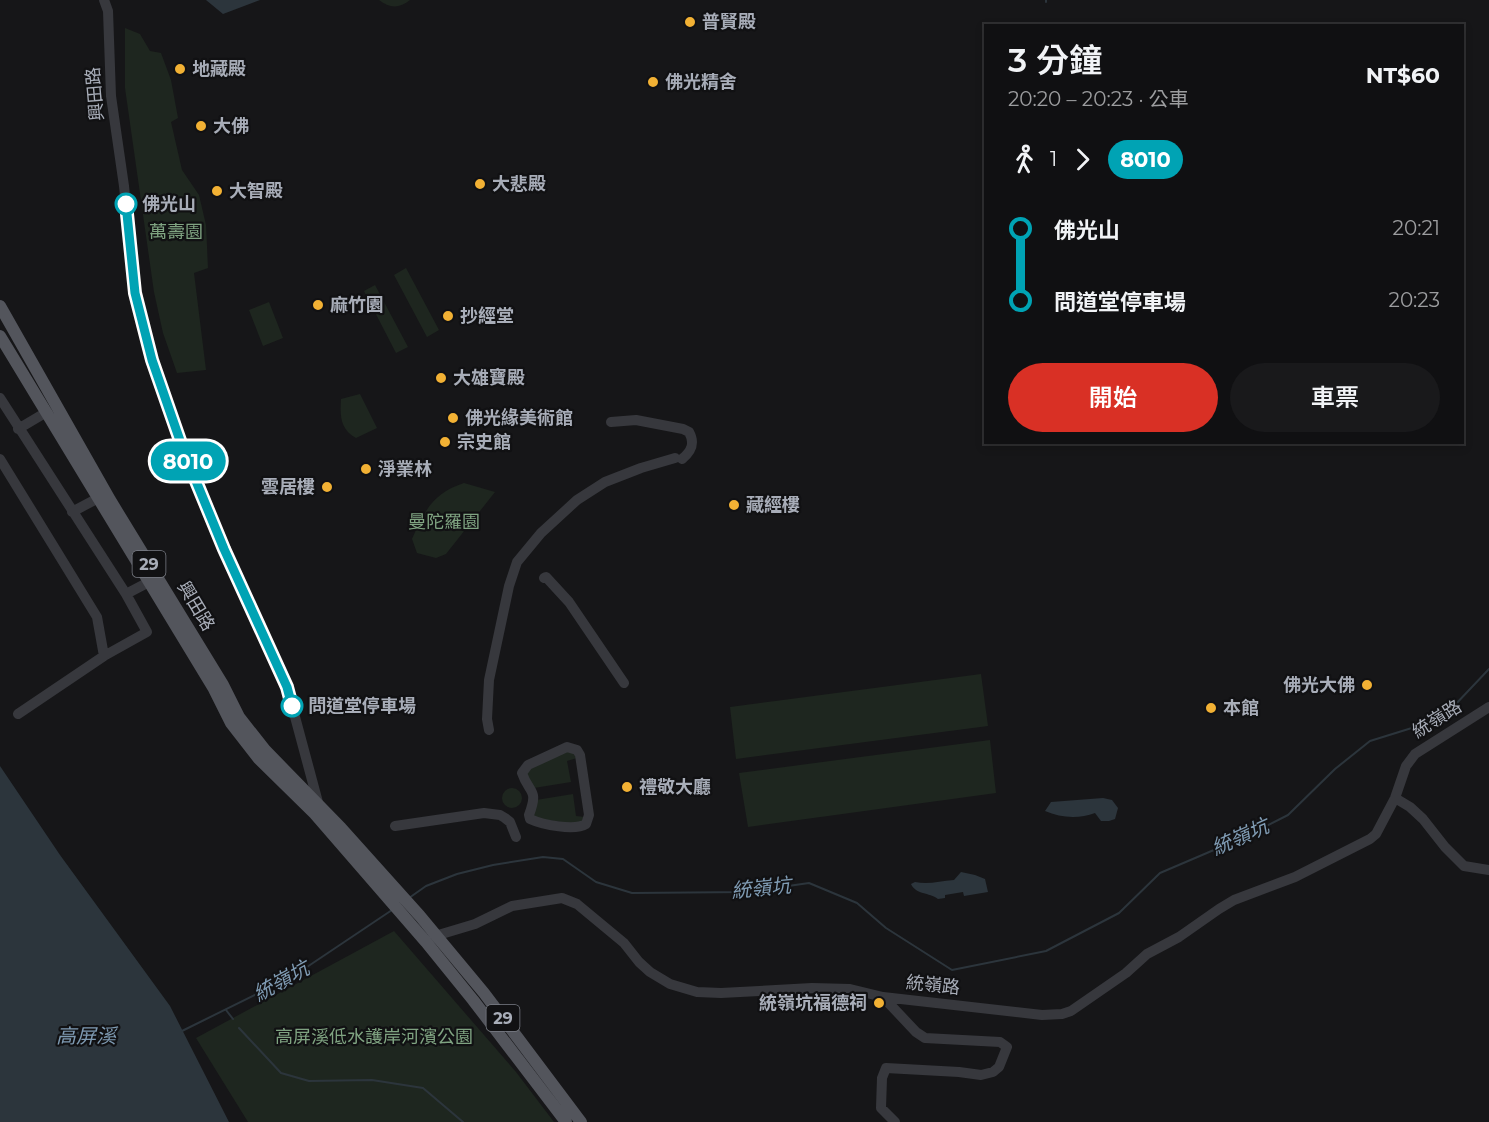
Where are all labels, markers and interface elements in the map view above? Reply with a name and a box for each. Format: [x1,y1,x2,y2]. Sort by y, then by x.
place label: 普賢殿 [702,11,756,33]
marker: 普賢殿 [683,15,697,29]
text: 3 分鐘 [1008,40,1102,80]
place label: 地藏殿 [192,58,246,80]
marker: 地藏殿 [173,62,187,76]
text: NT$60 [1366,62,1440,89]
street label: 興田路 [82,66,108,122]
place label: 佛光精舍 [665,71,737,93]
marker: 佛光精舍 [646,75,660,89]
text: 20:20 – 20:23 · 公車 [1008,87,1189,111]
place label: 大佛 [213,115,249,137]
marker: 大佛 [194,119,208,133]
icon: walk [1008,143,1041,176]
icon: forward [1066,143,1099,176]
text: 1 [1050,147,1057,171]
text: 8010 [1120,147,1171,172]
place label: 大悲殿 [492,173,546,195]
marker: 大悲殿 [473,177,487,191]
place label: 大智殿 [229,180,283,202]
marker: 大智殿 [210,184,224,198]
marker: 佛光山 [115,193,137,215]
place label: 佛光山 [142,193,196,215]
text: 20:21 [1393,216,1440,240]
text: 佛光山 [1054,217,1120,244]
park label: 萬壽園 [149,221,203,243]
text: 20:23 [1389,288,1440,312]
text: 問道堂停車場 [1054,289,1186,316]
place label: 麻竹園 [330,294,384,316]
marker: 麻竹園 [311,298,325,312]
place label: 抄經堂 [460,305,514,327]
marker: 抄經堂 [441,309,455,323]
button: 開始 [1008,363,1218,432]
button: 車票 [1230,363,1440,432]
place label: 大雄寶殿 [453,367,525,389]
marker: 大雄寶殿 [434,371,448,385]
place label: 佛光緣美術館 [465,407,573,429]
marker: 佛光緣美術館 [446,411,460,425]
place label: 宗史館 [457,431,511,453]
marker: 宗史館 [438,435,452,449]
line badge: 8010 [146,442,230,480]
text: 8010 [163,449,213,474]
place label: 淨業林 [378,458,432,480]
marker: 淨業林 [359,462,373,476]
place label: 雲居樓 [261,476,315,498]
marker: 雲居樓 [320,480,334,494]
place label: 藏經樓 [746,494,800,516]
marker: 藏經樓 [727,498,741,512]
park label: 曼陀羅園 [408,511,480,533]
road number: 29 [132,551,166,577]
street label: 興田路 [173,577,219,635]
place label: 佛光大佛 [1283,674,1355,696]
marker: 佛光大佛 [1360,678,1374,692]
marker: 問道堂停車場 [281,695,303,717]
place label: 問道堂停車場 [308,695,416,717]
street label: 統嶺路 [1408,695,1466,743]
place label: 本館 [1223,697,1259,719]
marker: 本館 [1204,701,1218,715]
place label: 禮敬大廳 [639,776,711,798]
marker: 禮敬大廳 [620,780,634,794]
water label: 統嶺坑 [1208,813,1275,860]
water label: 統嶺坑 [730,873,795,903]
water label: 統嶺坑 [249,955,316,1006]
street label: 統嶺路 [905,971,961,999]
place label: 統嶺坑福德祠 [759,992,867,1014]
marker: 統嶺坑福德祠 [872,996,886,1010]
road number: 29 [486,1005,520,1031]
water label: 高屏溪 [56,1024,119,1048]
park label: 高屏溪低水護岸河濱公園 [275,1026,473,1048]

